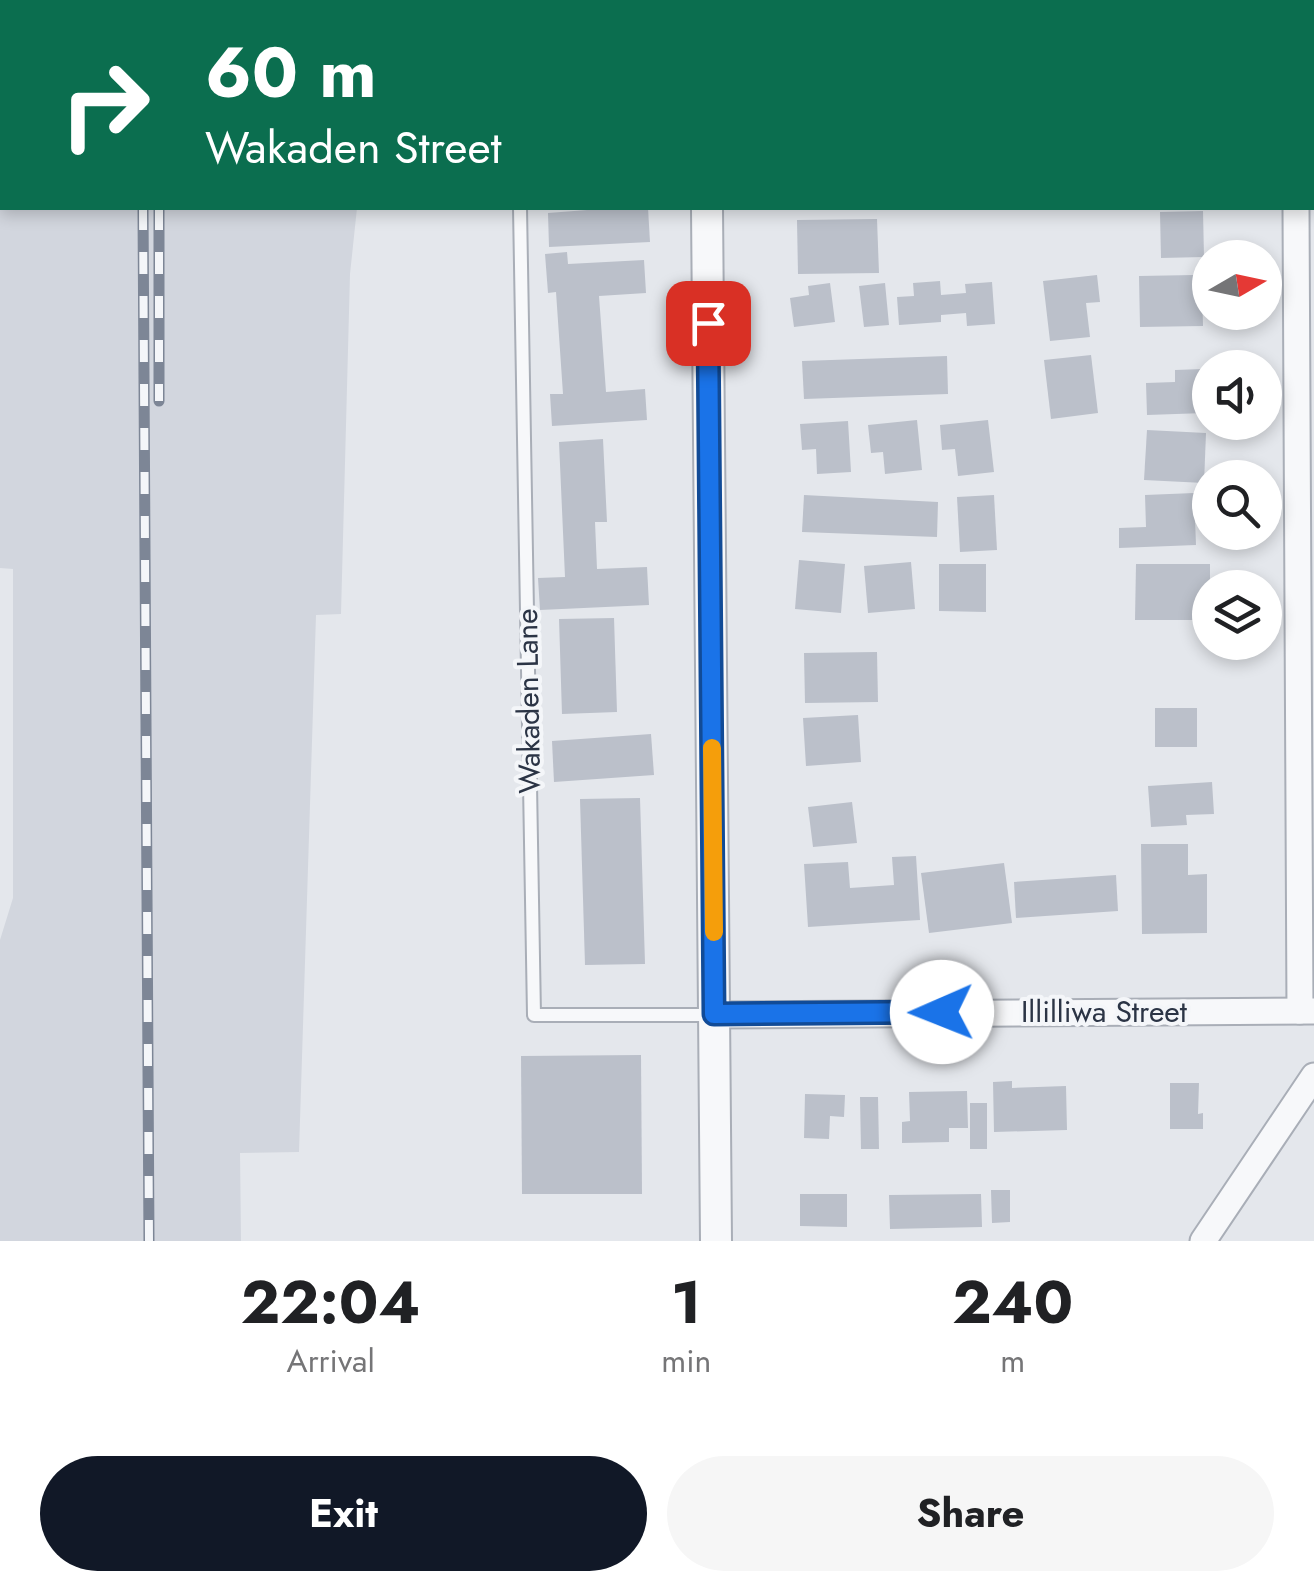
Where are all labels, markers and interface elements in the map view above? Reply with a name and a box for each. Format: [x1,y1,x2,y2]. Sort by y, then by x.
text: 60 m [205,22,377,123]
icon: right [40,40,170,170]
text: Wakaden Street [205,115,501,180]
north arrow [1192,240,1282,330]
map controls [1192,240,1282,660]
pin [666,281,751,366]
icon: arrive [681,296,736,351]
button: sound [1192,350,1282,440]
button: search [1192,460,1282,550]
button: layers [1192,570,1282,660]
street label: Wakaden Lane [505,608,551,794]
position arrow [890,960,994,1064]
street label: Illilliwa Street [1021,990,1188,1033]
text: 22:04 [241,1259,420,1346]
text: 1 [671,1259,702,1346]
text: 240 [952,1259,1073,1346]
text: Arrival [287,1338,375,1384]
text: min [661,1338,711,1384]
text: m [1000,1338,1025,1384]
button: Exit [40,1456,647,1571]
button: Share [667,1456,1274,1571]

